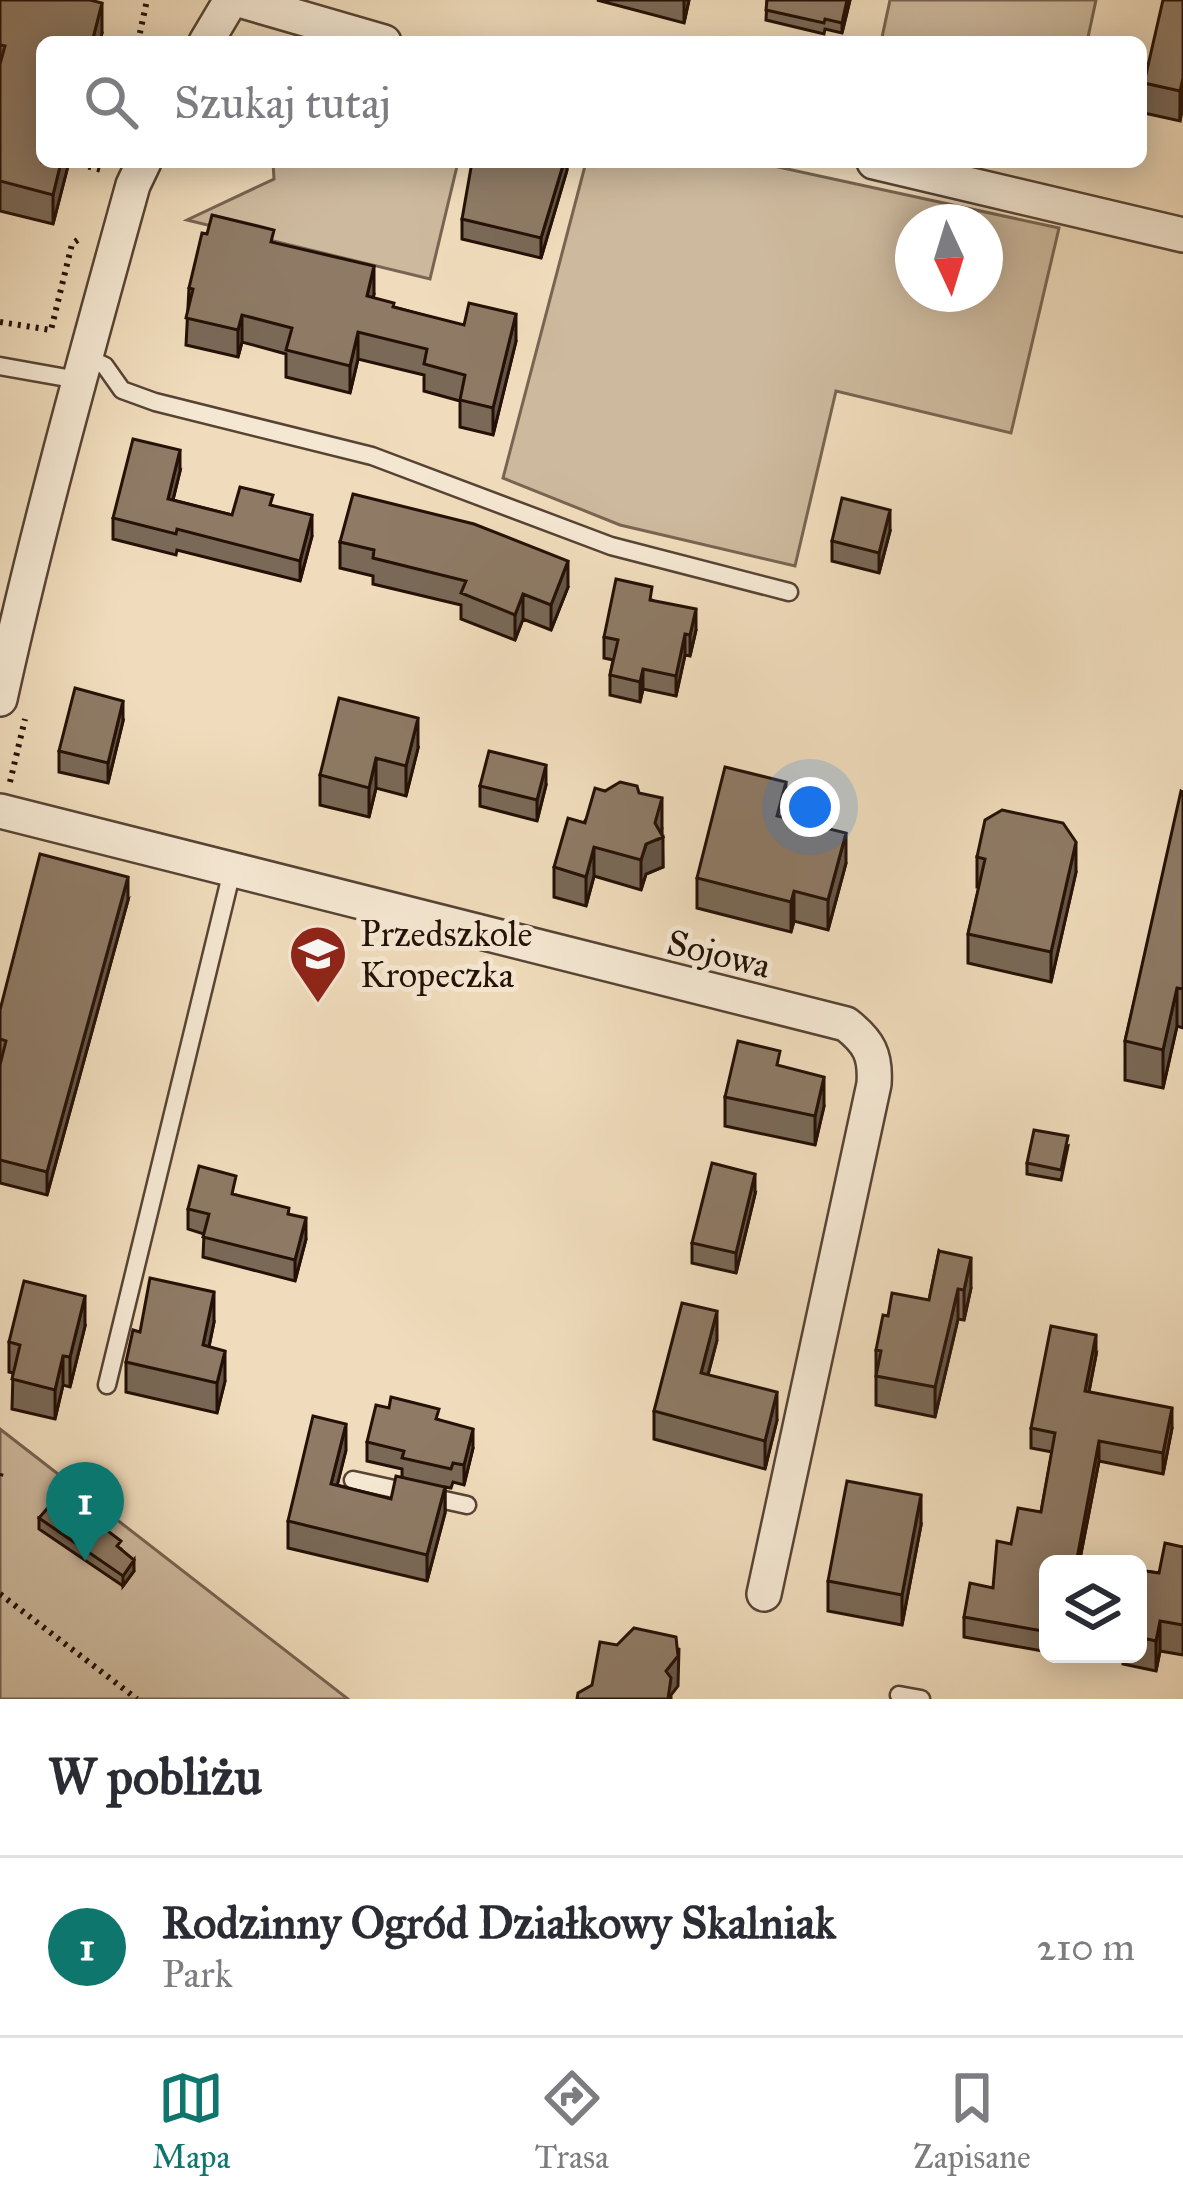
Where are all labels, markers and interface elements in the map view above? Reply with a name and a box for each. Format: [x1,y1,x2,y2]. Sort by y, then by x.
search box [36,36,1147,168]
icon: search [78,69,144,135]
text: Szukaj tutaj [174,75,391,130]
north arrow [895,204,1003,312]
your location [780,777,840,837]
place label: Przedszkole Kropeczka [360,912,533,997]
street label: Sojowa [663,920,776,988]
school or university icon: Przedszkole Kropeczka [287,923,349,1005]
pin: 1 [46,1462,124,1561]
map controls [1039,1555,1147,1663]
button: layers [1039,1555,1147,1663]
text: W pobliżu [48,1746,262,1808]
text: Rodzinny Ogród Działkowy Skalniak [162,1895,836,1950]
text: 1 [79,1923,95,1971]
text: 210 m [1037,1923,1135,1971]
text: Park [162,1950,233,1998]
tab: Mapa [152,2065,231,2177]
tab: Trasa [535,2065,609,2177]
tab: Zapisane [913,2065,1031,2177]

